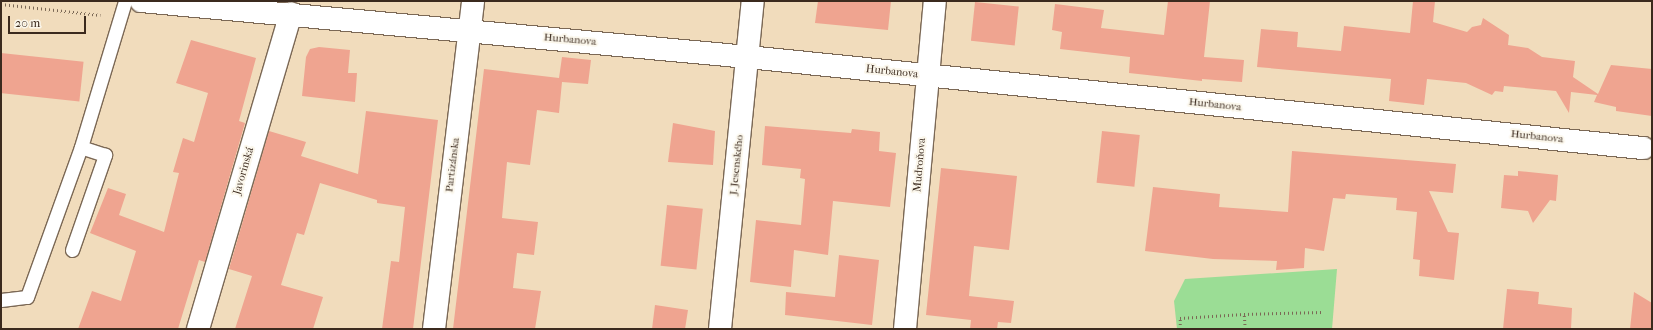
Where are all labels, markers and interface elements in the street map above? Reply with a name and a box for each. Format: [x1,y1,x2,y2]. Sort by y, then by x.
scale bar [10,8,88,34]
text: 20 m [15,16,40,30]
street label: Hurbanova [543,31,597,49]
street label: Hurbanova [865,63,919,81]
street label: Hurbanova [1188,96,1242,114]
street label: Hurbanova [1510,128,1564,146]
street label: J. Jesenského [727,134,747,196]
street label: Partizánska [443,137,463,193]
street label: Mudroňova [911,137,929,193]
street label: Javorinská [231,146,257,196]

